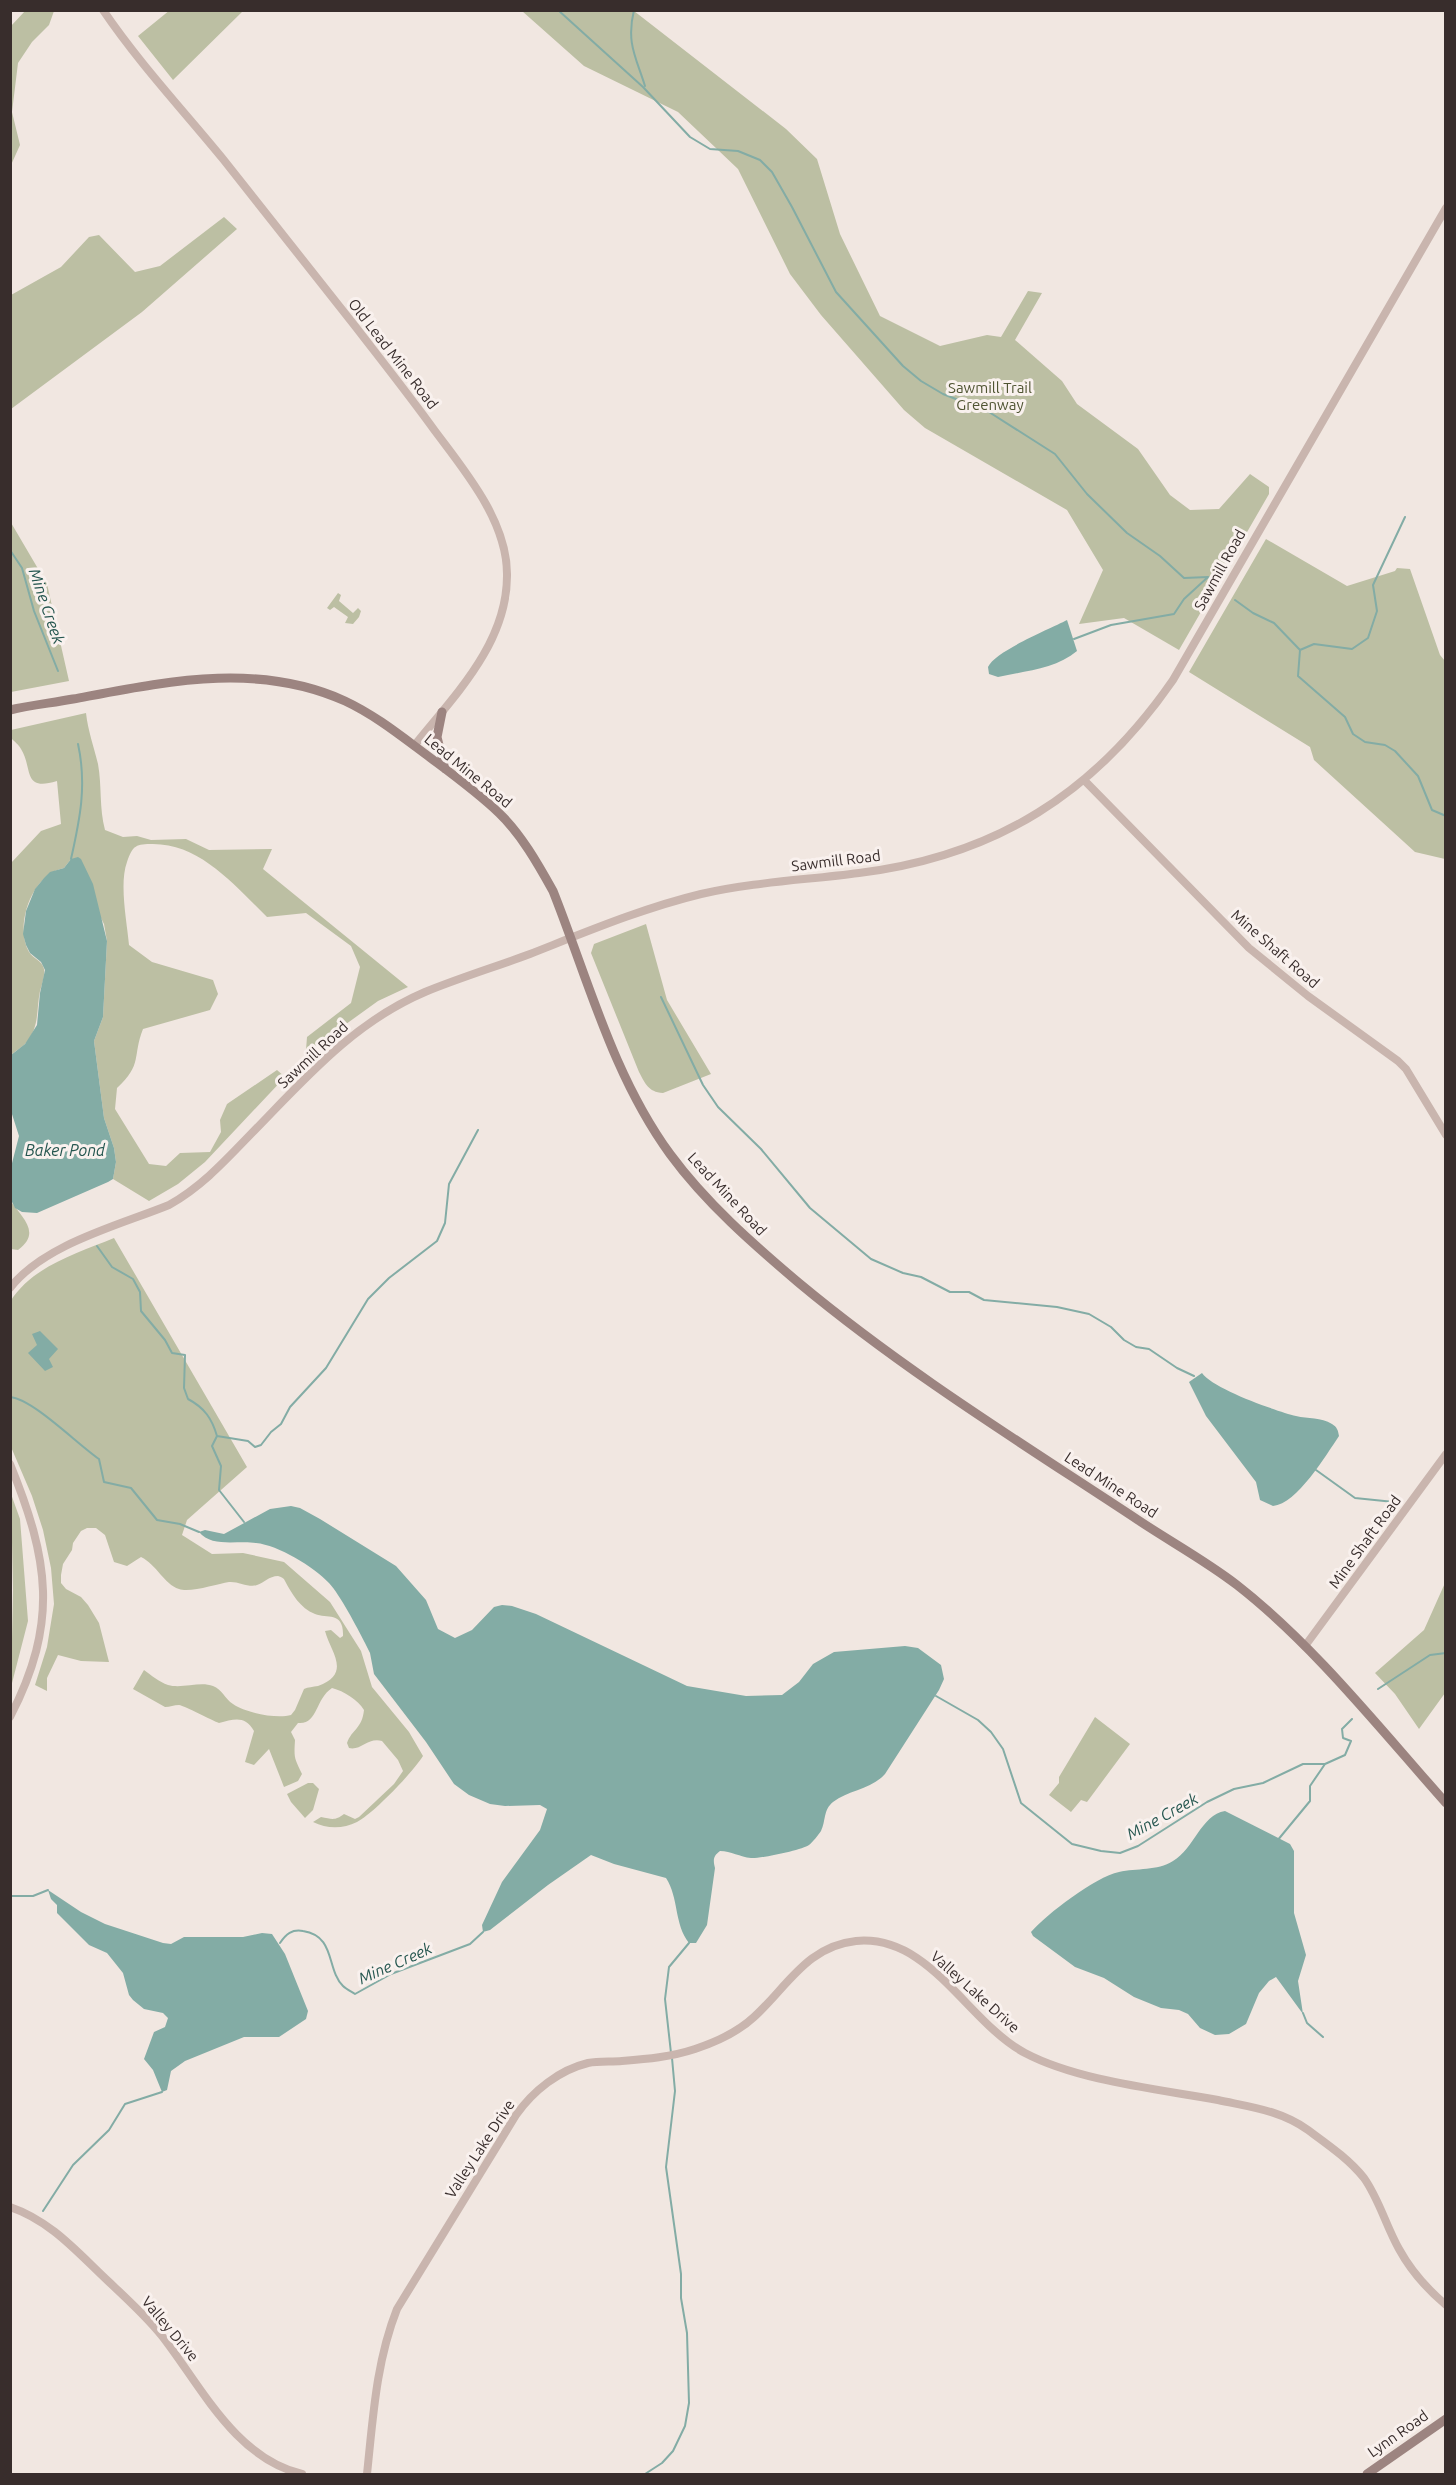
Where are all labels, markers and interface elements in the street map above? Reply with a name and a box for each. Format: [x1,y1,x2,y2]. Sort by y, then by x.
street label: Old Lead Mine Road [345,295,442,412]
park label: Sawmill Trail Greenway [948,379,1032,413]
street label: Sawmill Road [1190,526,1249,613]
water label: Mine Creek [26,566,69,647]
street label: Lead Mine Road [421,730,515,811]
street label: Sawmill Road [790,847,881,874]
street label: Mine Shaft Road [1228,906,1323,991]
street label: Sawmill Road [274,1018,351,1091]
water label: Baker Pond [25,1141,106,1159]
street label: Lead Mine Road [685,1149,770,1239]
street label: Lead Mine Road [1062,1448,1161,1521]
street label: Mine Shaft Road [1325,1492,1404,1591]
water label: Mine Creek [1123,1789,1201,1843]
water label: Mine Creek [355,1938,435,1987]
street label: Valley Lake Drive [927,1947,1023,2036]
street label: Valley Lake Drive [442,2096,518,2201]
street label: Valley Drive [138,2293,202,2364]
street label: Lynn Road [1364,2407,1431,2461]

